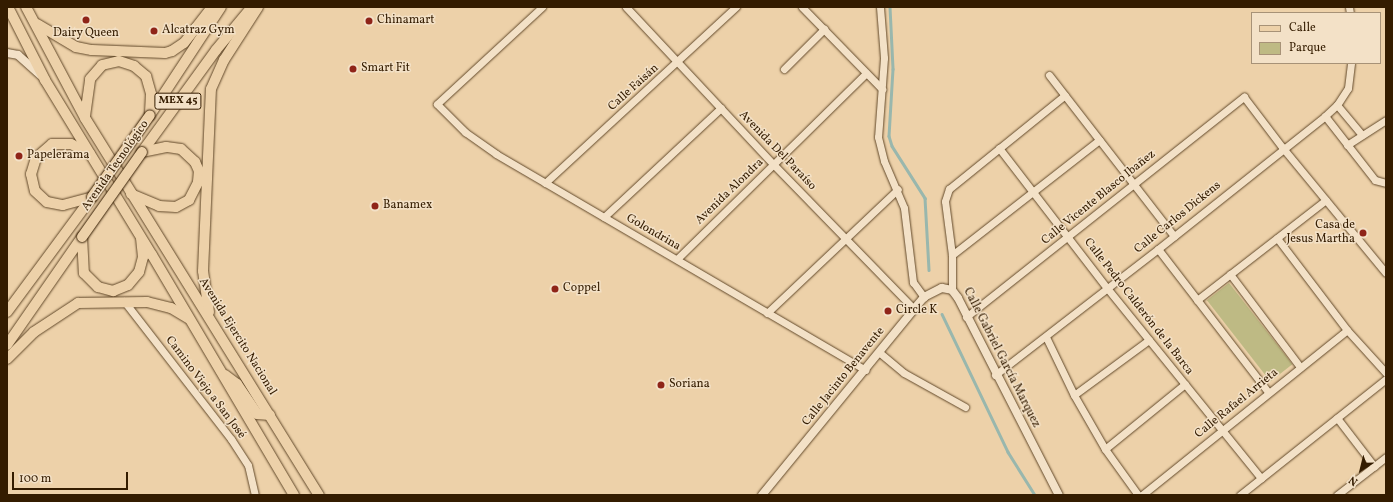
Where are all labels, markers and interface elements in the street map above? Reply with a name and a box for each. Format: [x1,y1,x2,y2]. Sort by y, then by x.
legend [1251,12,1381,64]
place label: Chinamart [377,14,435,28]
marker: Dairy Queen [81,15,91,25]
marker: Chinamart [364,16,374,26]
text: Calle [1289,20,1316,36]
place label: Alcatraz Gym [162,24,235,38]
marker: Alcatraz Gym [149,26,159,36]
place label: Dairy Queen [53,27,119,41]
text: Parque [1289,40,1326,56]
place label: Smart Fit [361,62,410,76]
street label: Calle Faisán [606,62,662,114]
marker: Smart Fit [348,64,358,74]
road number: MEX 45 [154,92,202,110]
street label: Avenida Del Paraíso [735,108,819,194]
street label: Avenida Tecnológico [79,118,153,214]
street label: Calle Vicente Blasco Ibañez [1039,148,1159,248]
place label: Papelerama [27,149,89,163]
marker: Papelerama [14,151,24,161]
street label: Avenida Alondra [693,156,767,228]
street label: Calle Carlos Dickens [1132,179,1224,257]
place label: Banamex [383,199,432,213]
marker: Banamex [370,201,380,211]
street label: Golondrina [623,212,683,254]
place label: Casa de Jesus Martha [1286,219,1355,247]
marker: Casa de Jesus Martha [1358,228,1368,238]
street label: Calle Pedro Calderón de la Barca [1080,236,1196,378]
street label: Avenida Ejercito Nacional [195,276,279,398]
place label: Coppel [563,282,600,296]
marker: Coppel [550,284,560,294]
street label: Calle Gabriel García Marquez [959,286,1043,430]
place label: Circle K [896,304,937,318]
marker: Circle K [883,306,893,316]
street label: Calle Jacinto Benavente [800,325,888,429]
street label: Camino Viejo a San José [162,334,248,442]
street label: Calle Rafael Arrieta [1192,366,1282,442]
place label: Soriana [669,378,710,392]
marker: Soriana [656,380,666,390]
north arrow [1341,450,1381,490]
scale bar [14,464,130,490]
text: 100 m [19,471,51,487]
text: N [1346,472,1361,489]

